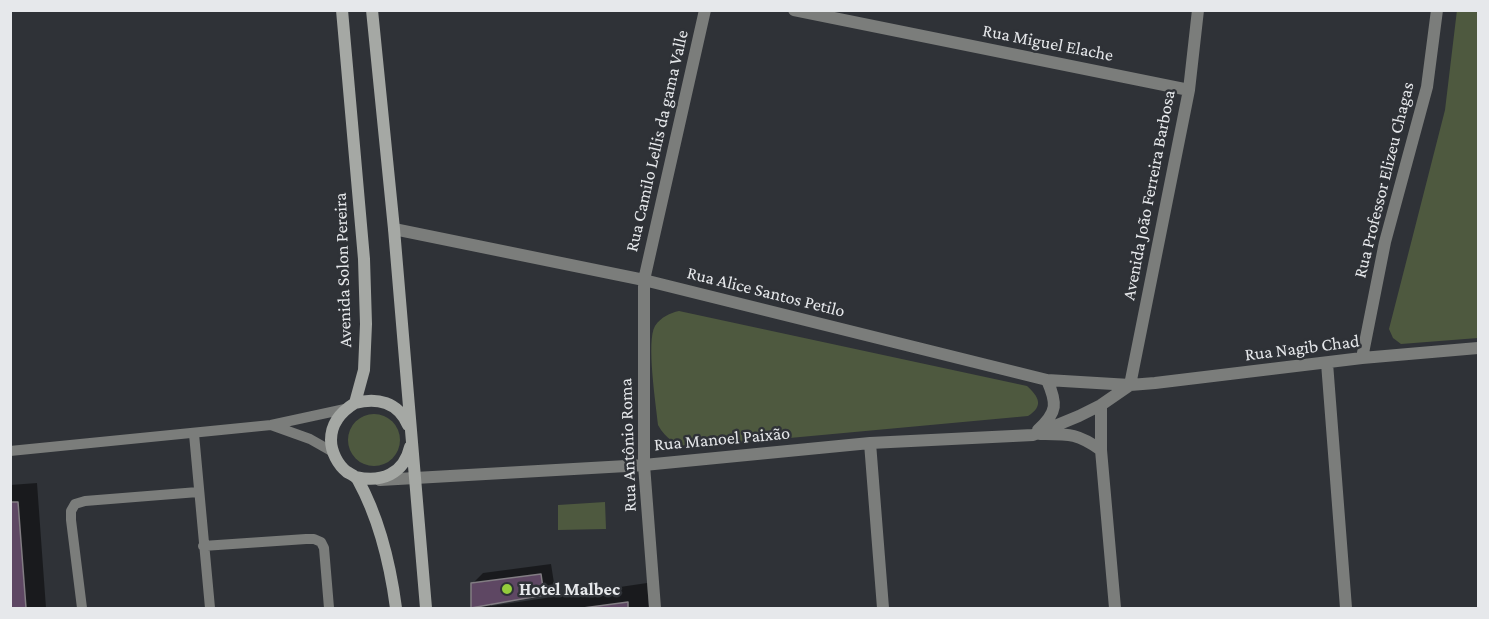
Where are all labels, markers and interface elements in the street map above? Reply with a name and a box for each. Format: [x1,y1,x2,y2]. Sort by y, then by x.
street label: Rua Miguel Elache [981,20,1115,66]
street label: Rua Camilo Lellis da gama Valle [621,28,693,254]
street label: Rua Professor Elizeu Chagas [1349,80,1419,280]
street label: Avenida João Ferreira Barbosa [1118,88,1180,302]
street label: Avenida Solon Pereira [329,192,357,348]
street label: Rua Alice Santos Petilo [685,262,847,322]
street label: Rua Nagib Chad [1244,330,1360,366]
street label: Rua Antônio Roma [615,378,641,512]
street label: Rua Manoel Paixão [653,422,791,456]
place label: Hotel Malbec [519,578,620,600]
marker: Hotel Malbec [500,582,514,596]

